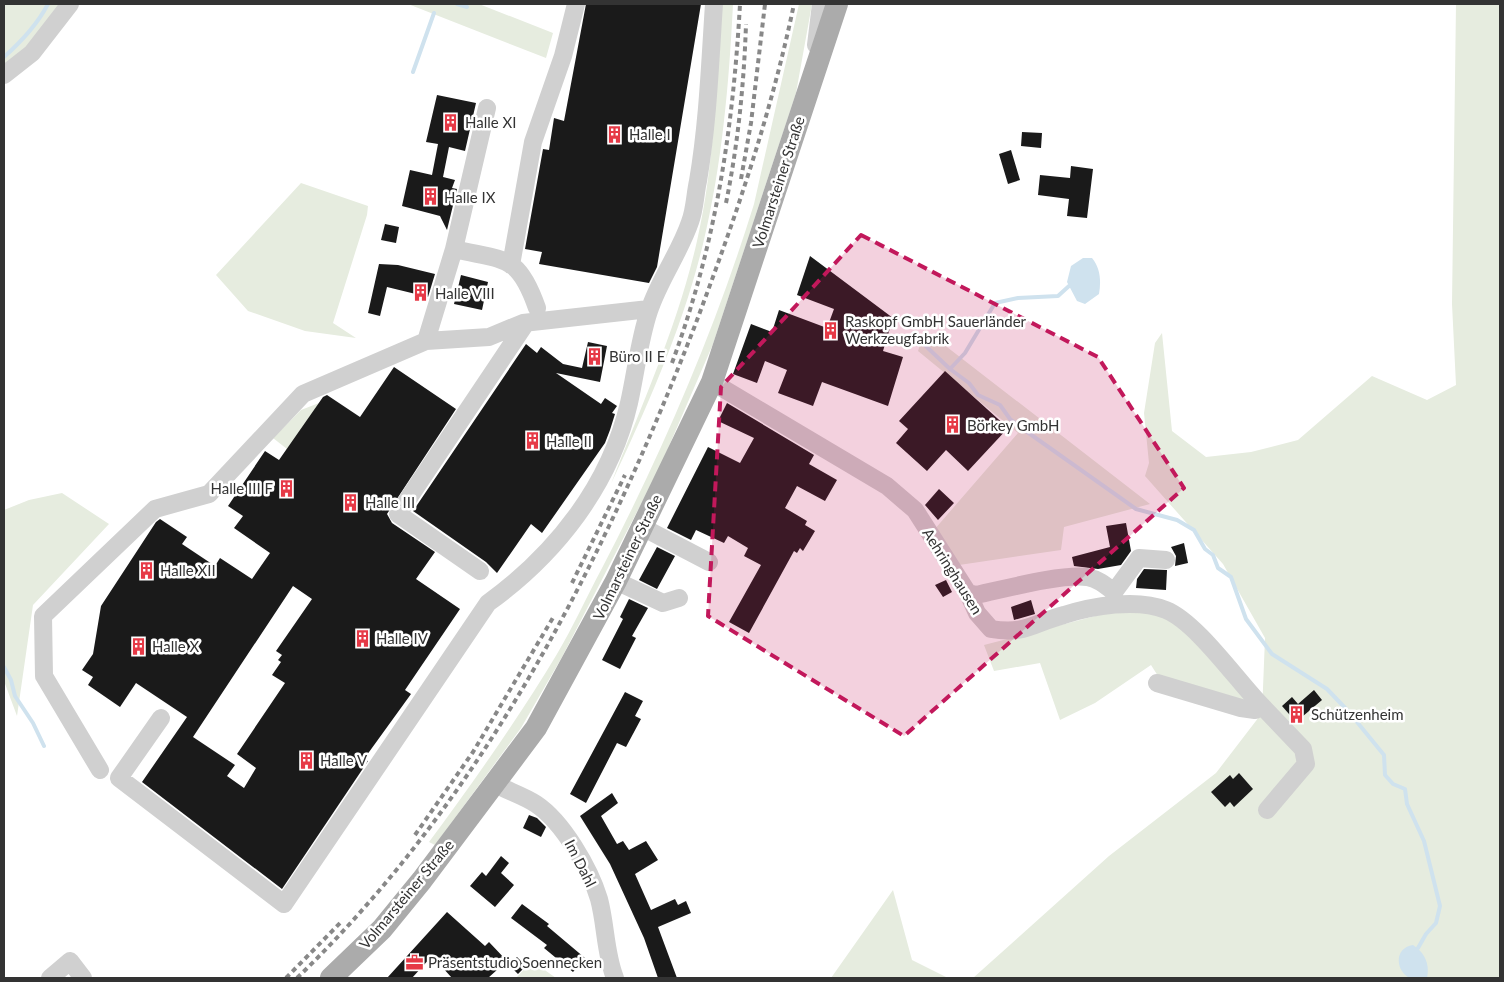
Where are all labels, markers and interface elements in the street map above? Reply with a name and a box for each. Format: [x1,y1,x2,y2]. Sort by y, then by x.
building icon: Halle XI [441,112,461,132]
place label: Halle XI [465,113,516,131]
street label: Volmarsteiner Straße [748,114,808,250]
building icon: Halle I [605,124,625,144]
place label: Halle I [629,125,671,143]
building icon: Halle IX [420,187,440,207]
place label: Halle IX [444,188,496,206]
building icon: Halle VIII [411,283,431,303]
place label: Halle VIII [435,284,495,302]
place label: Raskopf GmbH Sauerländer Werkzeugfabrik [845,312,1027,347]
building icon: Raskopf GmbH Sauerländer Werkzeugfabrik [821,320,841,340]
building icon: Büro II E [585,346,605,366]
place label: Büro II E [609,347,665,365]
building icon: Börkey GmbH [943,415,963,435]
place label: Börkey GmbH [967,416,1059,434]
building icon: Halle II [522,431,542,451]
place label: Halle II [546,432,592,450]
building icon: Halle III F [277,478,297,498]
place label: Halle III F [211,479,273,497]
street label: Volmarsteiner Straße [589,491,665,623]
building icon: Halle III [341,492,361,512]
place label: Halle III [365,493,415,511]
street label: Aehringhausen [919,524,987,618]
building icon: Halle XII [136,560,156,580]
place label: Halle XII [160,561,216,579]
building icon: Halle IV [352,628,372,648]
place label: Halle IV [376,629,429,647]
building icon: Halle X [128,636,148,656]
place label: Halle X [152,637,200,655]
building icon: Schützenheim [1287,704,1307,724]
place label: Schützenheim [1311,705,1404,723]
building icon: Halle V [296,750,316,770]
place label: Halle V [320,751,368,769]
street label: Volmarsteiner Straße [355,835,457,952]
street label: Im Dahl [561,836,601,890]
office icon: Präsentstudio Soennecken [404,952,424,972]
place label: Präsentstudio Soennecken [428,953,602,971]

